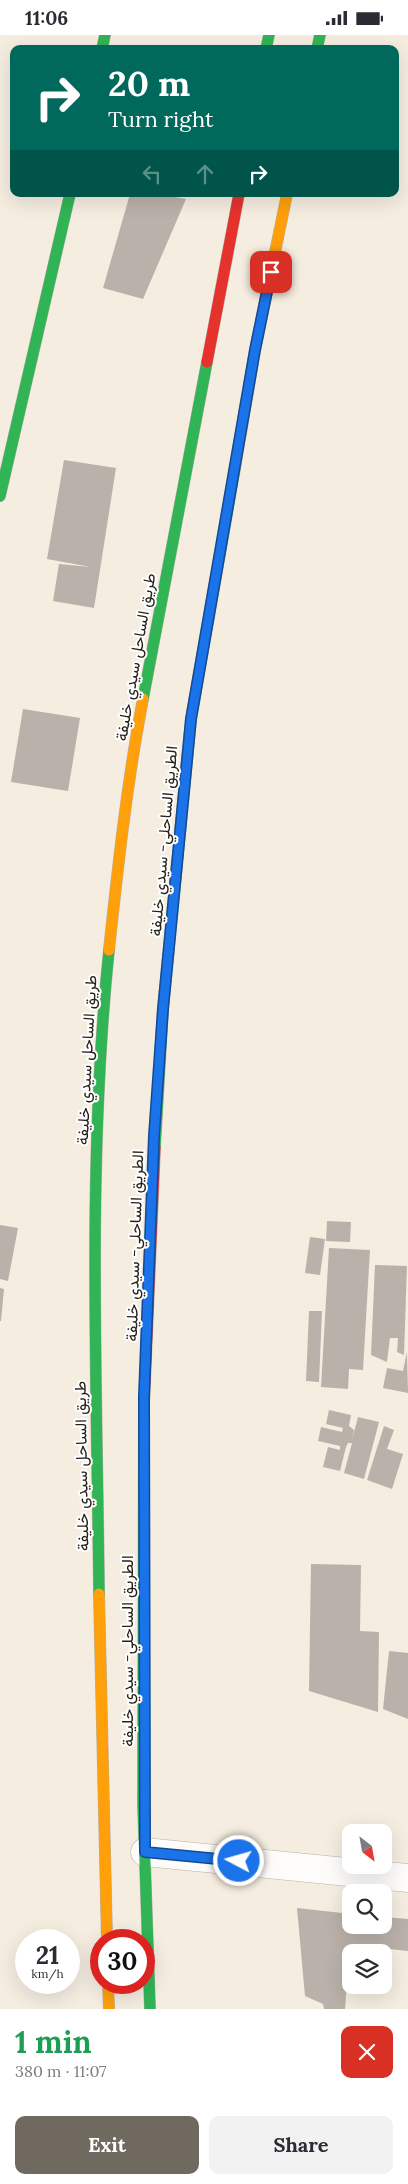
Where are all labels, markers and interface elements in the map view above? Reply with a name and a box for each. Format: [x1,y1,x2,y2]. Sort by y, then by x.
text: 11:06 [25,6,68,30]
text: 20 m [108,61,190,106]
icon: right [25,65,90,130]
text: Turn right [108,105,213,133]
icon: left [138,160,166,188]
icon: ahead [191,160,219,188]
icon: right [244,160,272,188]
pin [250,251,292,293]
icon: arrive [257,258,285,286]
street label: طريق الساحل سيدي خليفة [110,572,164,743]
street label: الطريق الساحلي- سيدي خليفة [145,745,185,938]
street label: طريق الساحل سيدي خليفة [72,975,104,1146]
street label: الطريق الساحلي- سيدي خليفة [121,1150,151,1342]
street label: طريق الساحل سيدي خليفة [70,1381,96,1551]
street label: الطريق الساحلي- سيدي خليفة [117,1555,141,1747]
north arrow [342,1824,392,1874]
map controls [342,1824,392,1994]
position arrow [212,1834,264,1886]
button: search [342,1884,392,1934]
speed limit sign: 30 [90,1929,155,1994]
text: 21 [36,1939,59,1971]
button: layers [342,1944,392,1994]
text: km/h [31,1966,64,1981]
text: 1 min [15,2023,92,2061]
button: close [341,2026,393,2078]
text: 380 m · 11:07 [15,2061,106,2081]
button: Exit [15,2116,199,2174]
button: Share [209,2116,393,2174]

